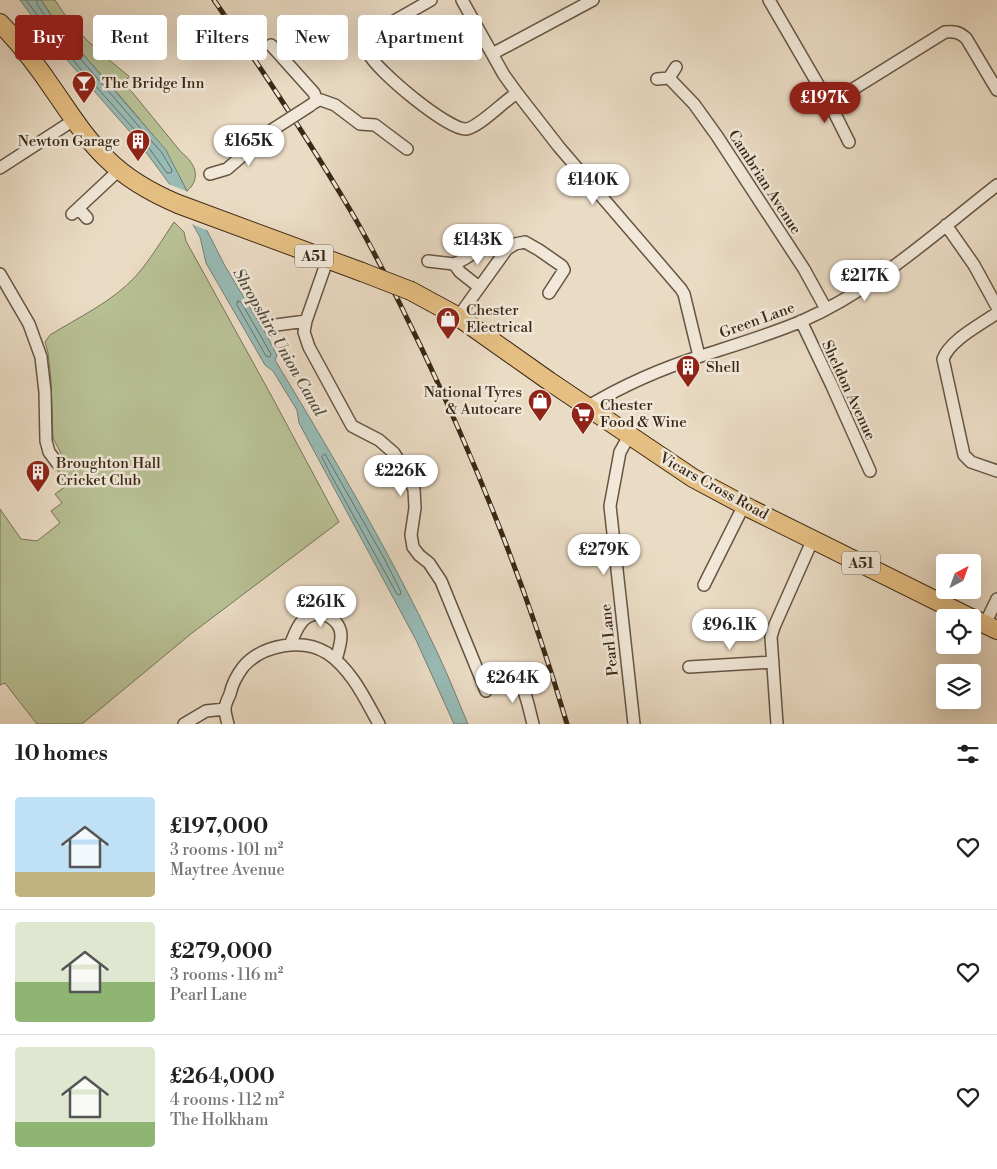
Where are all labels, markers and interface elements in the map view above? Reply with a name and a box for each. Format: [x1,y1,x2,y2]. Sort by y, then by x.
chip: Buy [15,15,83,60]
chip: Rent [93,15,167,60]
chip: Filters [177,15,267,60]
chip: New [277,15,348,60]
chip: Apartment [358,15,482,60]
bar icon: The Bridge Inn [71,70,97,104]
place label: The Bridge Inn [102,74,205,93]
pin: £197K [790,82,860,124]
text: £197K [801,88,849,108]
pin: £165K [214,124,284,167]
street label: Cambrian Avenue [724,127,805,238]
building icon: Newton Garage [125,128,151,162]
text: £165K [224,131,274,151]
place label: Newton Garage [18,132,120,151]
pin: £140K [558,164,628,206]
text: £140K [567,170,619,190]
pin: £143K [443,224,513,266]
text: £143K [453,230,503,250]
road number: A51 [295,245,333,268]
pin: £217K [830,260,900,302]
water label: Shropshire Union Canal [228,265,330,421]
text: £217K [841,266,889,286]
street label: Green Lane [717,298,797,343]
place label: Chester Electrical [466,301,533,337]
shop icon: Chester Electrical [435,306,461,340]
street label: Sheldon Avenue [817,337,880,443]
building icon: Shell [675,354,701,388]
place label: Shell [706,358,741,377]
place label: National Tyres & Autocare [424,383,522,419]
shop icon: National Tyres & Autocare [527,388,553,422]
place label: Chester Food & Wine [600,396,687,432]
supermarket icon: Chester Food & Wine [570,401,596,435]
street label: Vicars Cross Road [655,448,772,525]
place label: Broughton Hall Cricket Club [55,454,161,490]
pin: £226K [366,454,436,497]
building icon: Broughton Hall Cricket Club [25,459,51,493]
text: £226K [375,461,427,481]
pin: £279K [569,534,639,576]
text: £279K [578,540,630,560]
road number: A51 [842,552,880,574]
north arrow [936,554,981,599]
map controls [936,554,981,709]
pin: £261K [286,586,356,628]
text: £261K [296,592,346,612]
street label: Pearl Lane [596,603,623,677]
pin: £96.1K [689,608,771,651]
button: locate [936,609,981,654]
text: £96.1K [703,615,757,635]
pin: £264K [478,662,548,704]
button: layers [936,664,981,709]
text: £264K [486,668,540,688]
icon: filters [954,740,982,768]
text: 10 homes [15,741,108,767]
text: £197,000 [170,814,268,840]
icon: home [55,817,115,877]
icon: heart [954,833,982,861]
text: 3 rooms · 101 m² [170,840,283,860]
text: Maytree Avenue [170,860,285,880]
text: £279,000 [170,939,272,965]
icon: home [55,942,115,1002]
icon: heart [954,958,982,986]
text: 3 rooms · 116 m² [170,965,283,985]
text: Pearl Lane [170,985,247,1005]
text: £264,000 [170,1064,275,1090]
icon: home [55,1067,115,1127]
icon: heart [954,1083,982,1111]
text: 4 rooms · 112 m² [170,1090,284,1110]
text: The Holkham [170,1110,268,1130]

